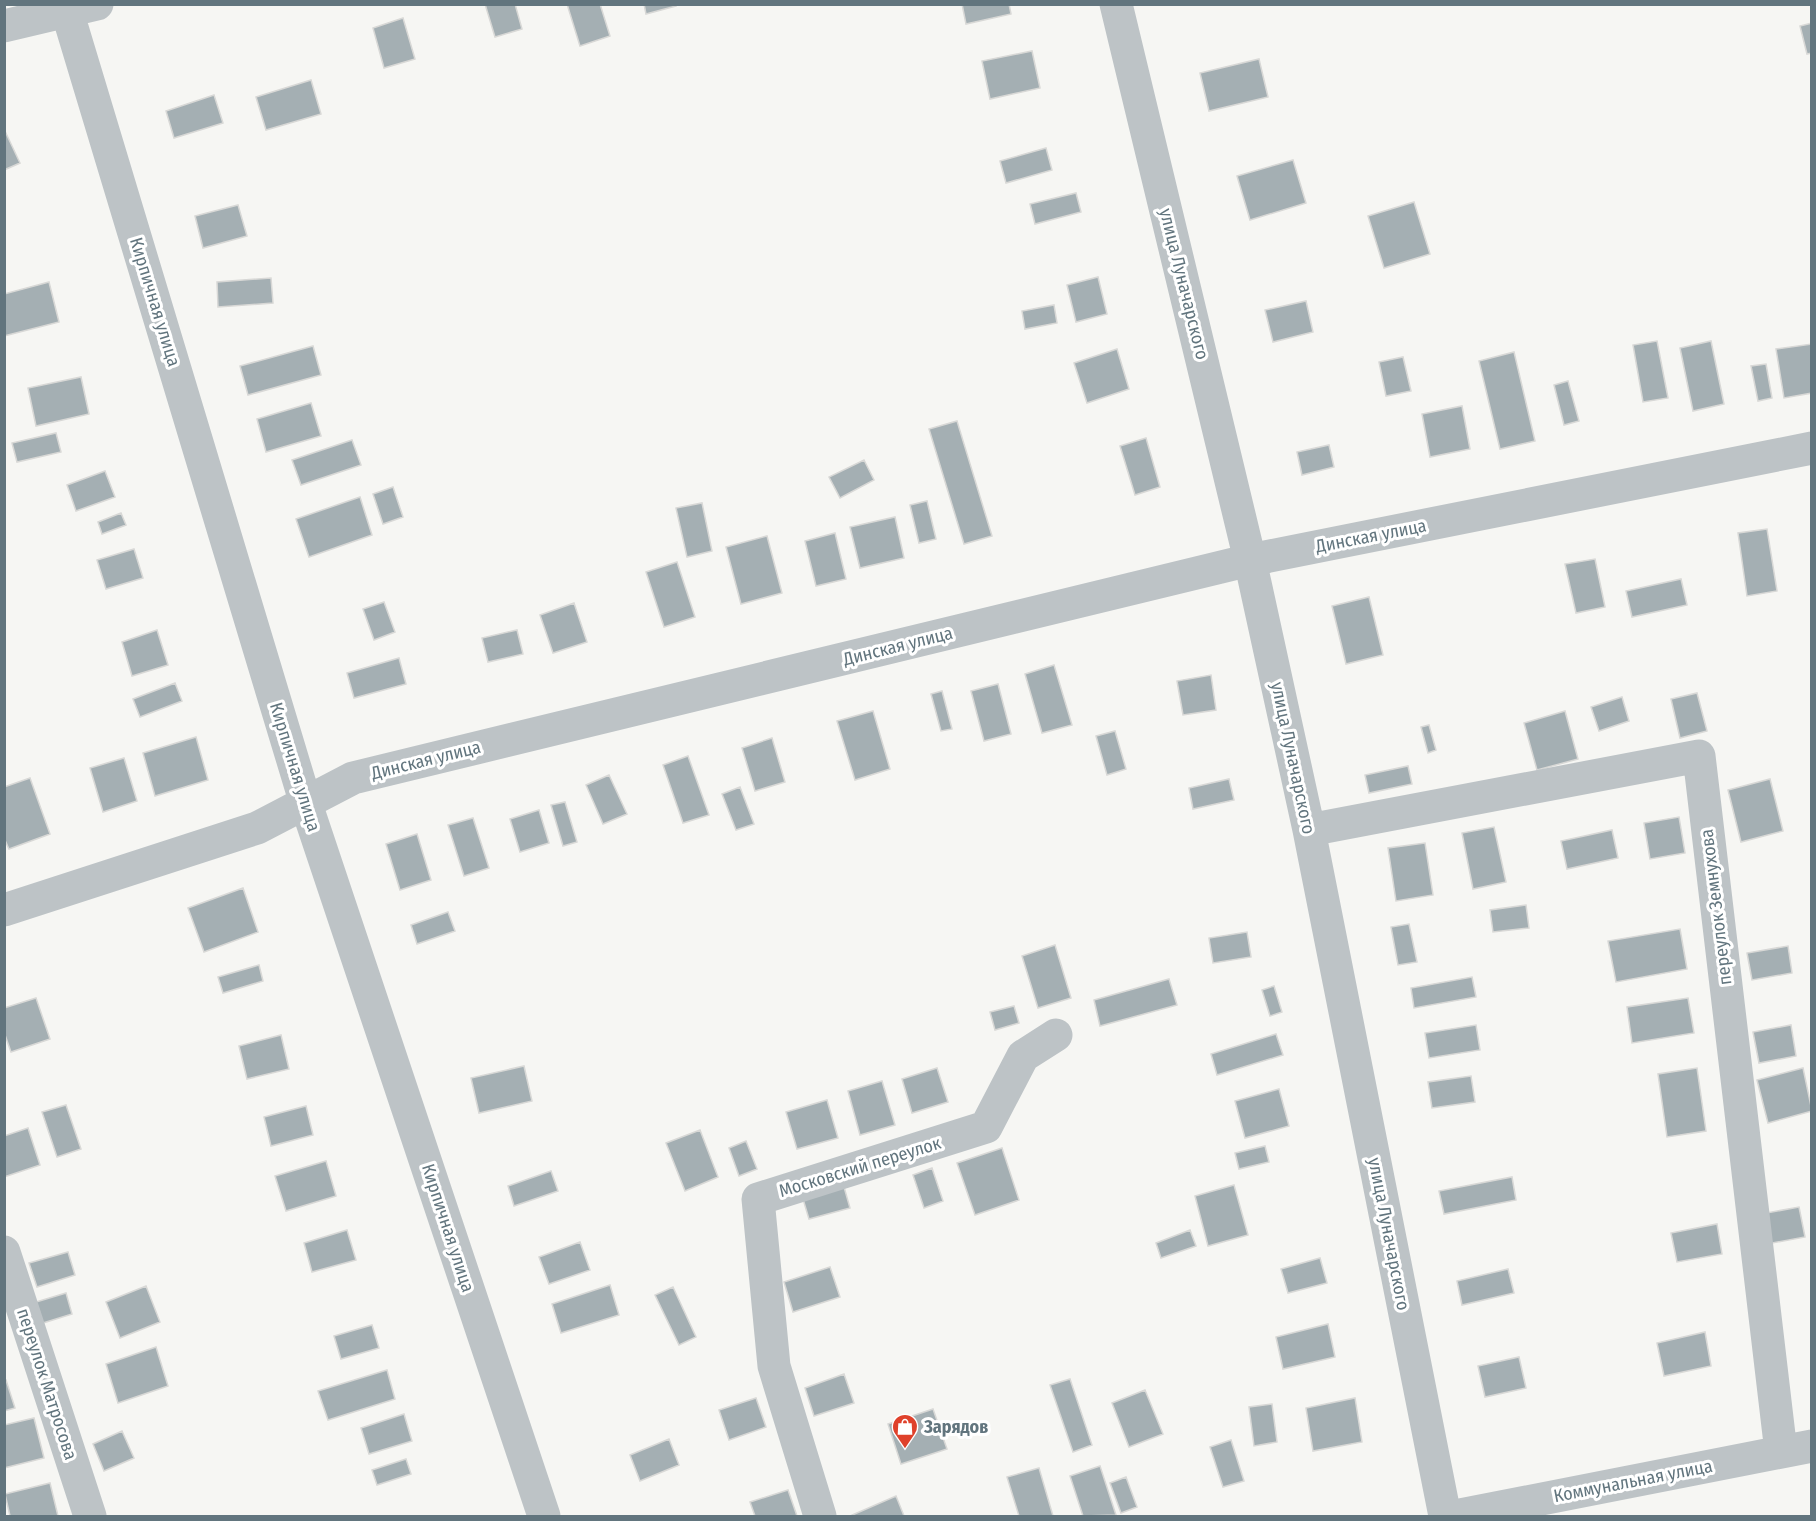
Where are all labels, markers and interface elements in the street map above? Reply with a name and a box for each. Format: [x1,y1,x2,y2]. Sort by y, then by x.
street label: улица Луначарского [1155,206,1213,362]
street label: Кирпичная улица [125,235,185,369]
street label: Динская улица [1313,514,1428,558]
street label: Динская улица [840,622,955,670]
street label: улица Луначарского [1266,680,1320,836]
street label: Кирпичная улица [265,700,325,834]
street label: Динская улица [368,736,483,784]
street label: переулок Земнухова [1695,828,1736,986]
street label: Московский переулок [776,1132,944,1202]
street label: улица Луначарского [1363,1156,1415,1312]
street label: Кирпичная улица [417,1161,479,1295]
street label: переулок Матросова [12,1305,82,1463]
shop icon: Зарядов [890,1412,920,1450]
place label: Зарядов [923,1416,988,1438]
street label: Коммунальная улица [1552,1455,1714,1507]

